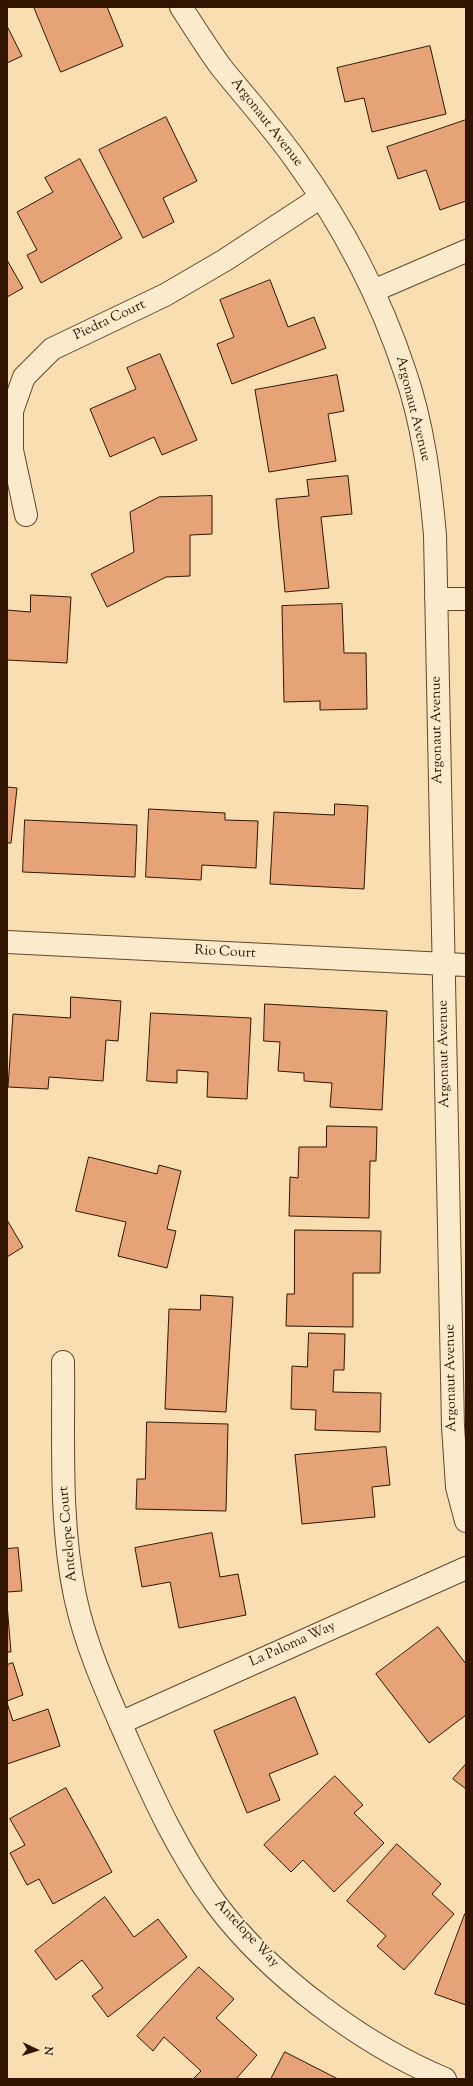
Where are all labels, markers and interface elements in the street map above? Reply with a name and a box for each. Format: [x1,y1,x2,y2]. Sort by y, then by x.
street label: Argonaut Avenue [226,75,306,171]
street label: Piedra Court [71,297,149,345]
street label: Argonaut Avenue [391,355,433,463]
street label: Argonaut Avenue [429,676,447,784]
street label: Rio Court [194,943,256,963]
street label: Argonaut Avenue [436,1000,454,1108]
street label: Argonaut Avenue [443,1324,461,1432]
street label: Antelope Court [56,1485,82,1583]
street label: La Paloma Way [247,1619,339,1671]
street label: Antelope Way [210,1896,282,1972]
north arrow [16,2030,56,2070]
text: N [40,2046,56,2056]

